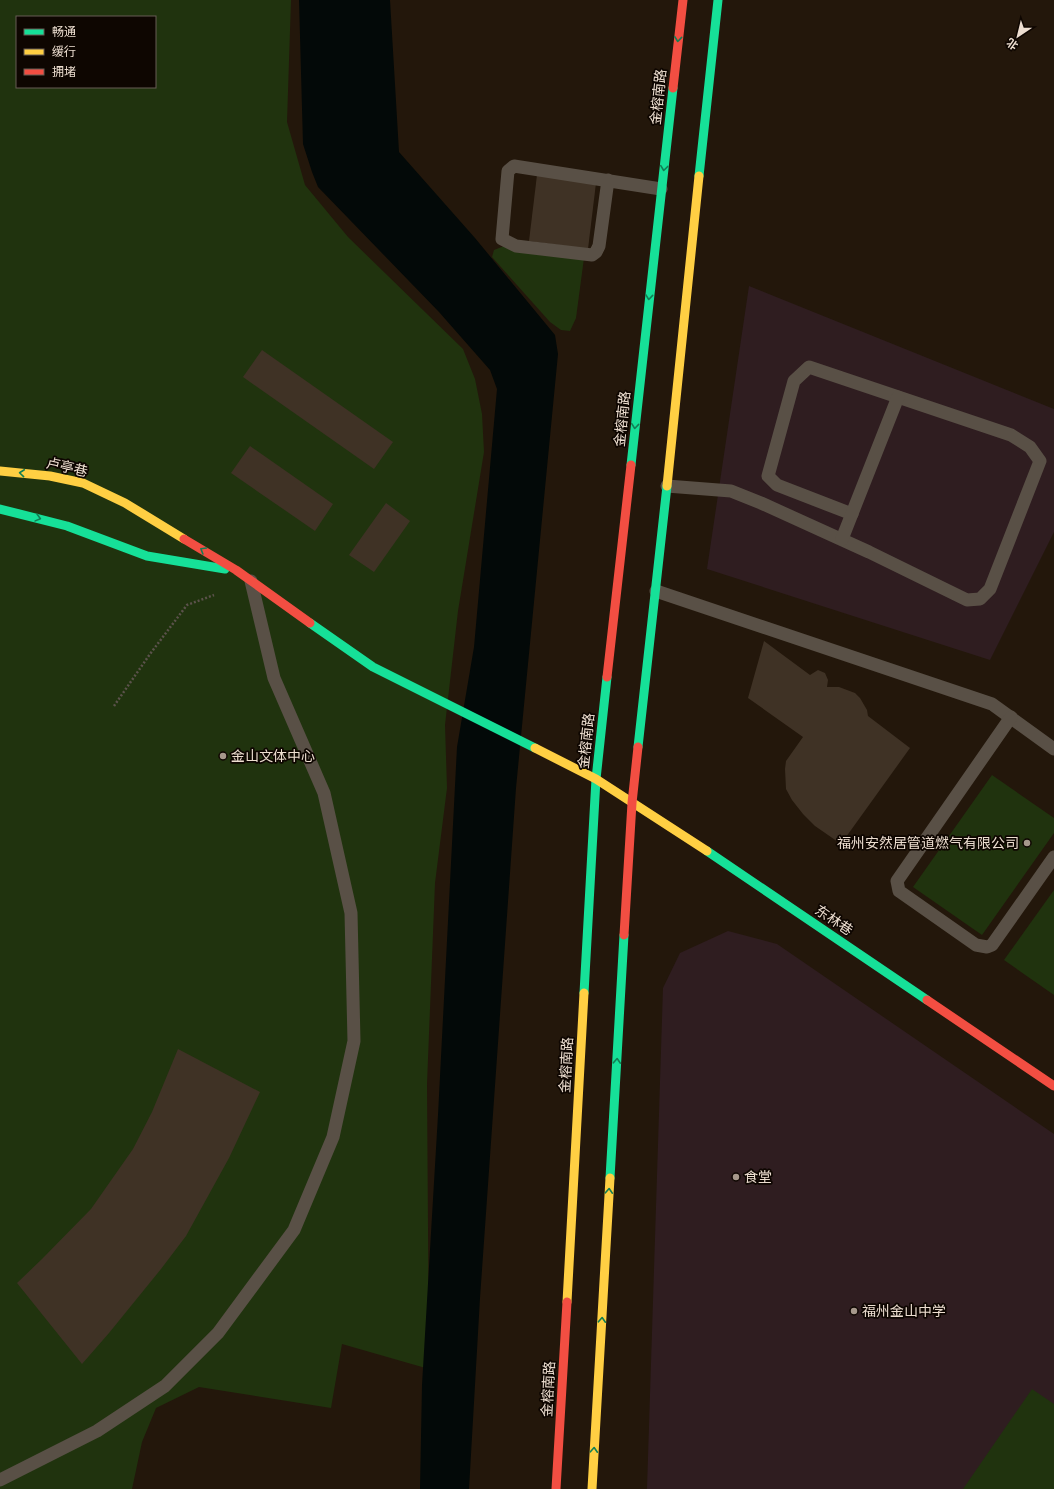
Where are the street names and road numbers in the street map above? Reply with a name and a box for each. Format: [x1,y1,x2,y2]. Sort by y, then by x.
street label: 金榕南路 [647,68,670,126]
street label: 金榕南路 [611,390,634,448]
street label: 卢亭巷 [45,454,89,480]
street label: 金榕南路 [575,712,598,770]
street label: 东林巷 [812,902,856,939]
street label: 金榕南路 [557,1037,576,1093]
street label: 金榕南路 [539,1361,558,1417]

